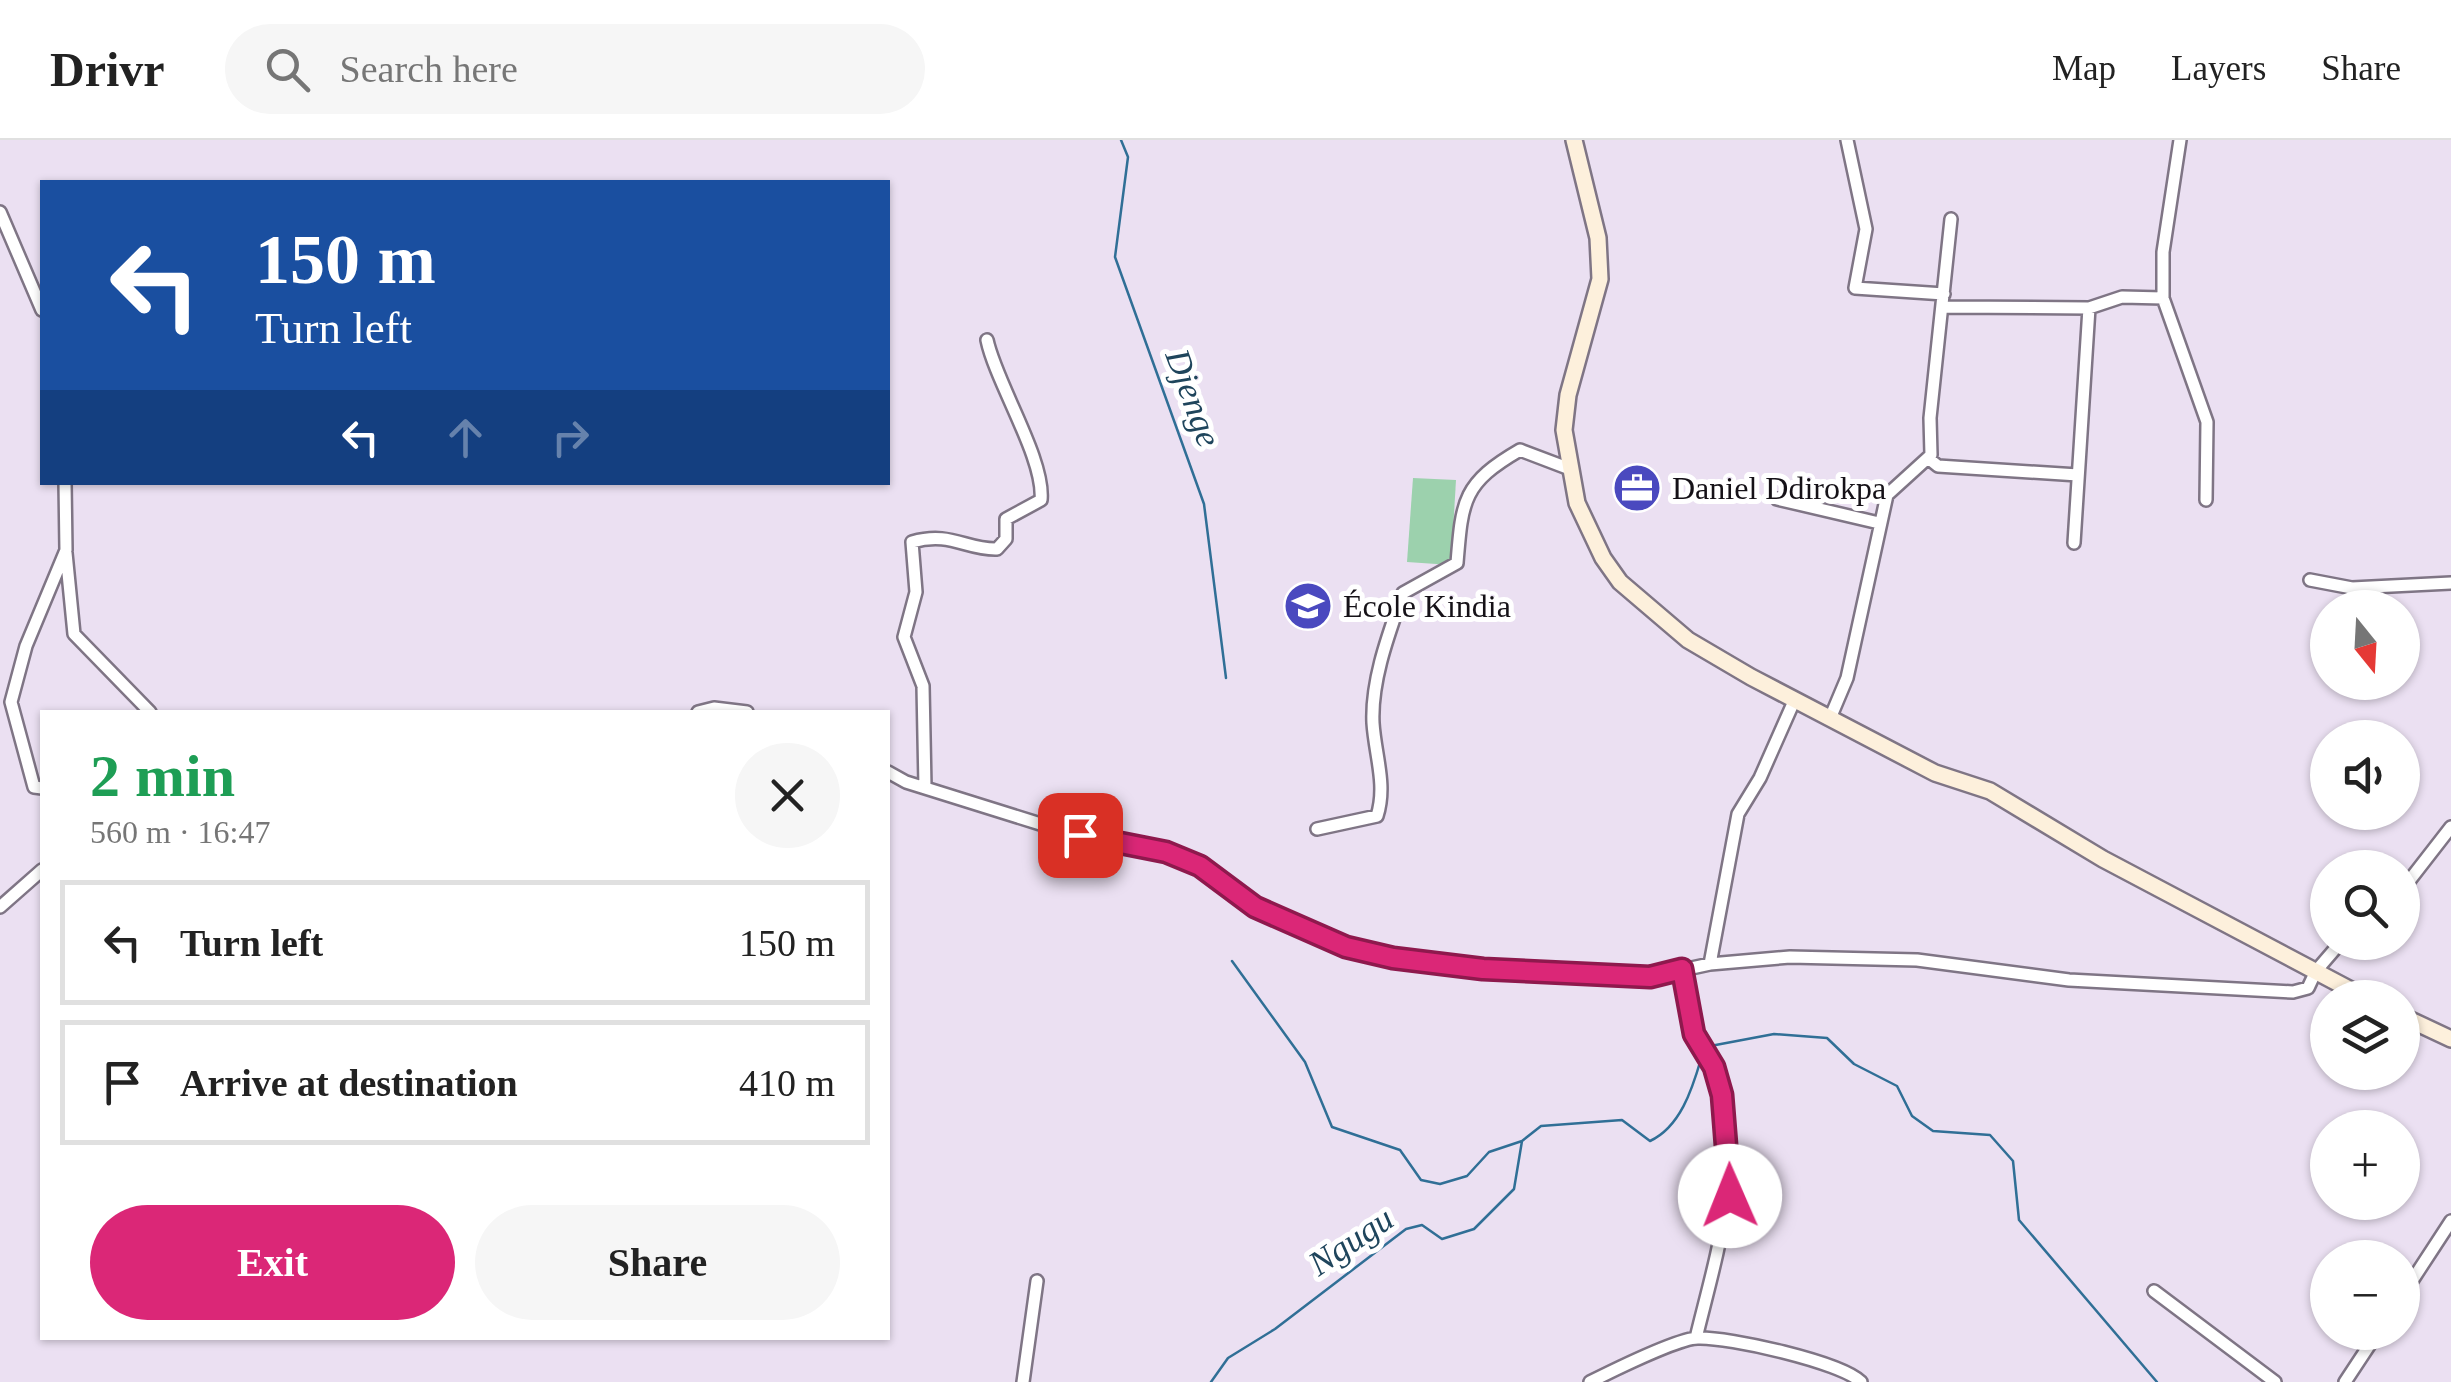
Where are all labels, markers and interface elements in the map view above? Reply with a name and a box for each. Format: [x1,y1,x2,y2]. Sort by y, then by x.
search box [225,24,925,114]
icon: search [260,42,315,97]
text: Drivr [50,43,165,96]
text: Search here [340,48,518,90]
text: Map [2052,49,2116,88]
text: Layers [2171,49,2266,88]
text: Share [2321,49,2401,88]
icon: left [90,220,220,350]
text: 150 m [255,221,436,298]
text: Turn left [255,303,412,353]
water label: Djenge [1157,343,1229,452]
icon: left [333,410,388,465]
icon: ahead [438,410,493,465]
icon: right [543,410,598,465]
office icon: Daniel Ddirokpa [1611,462,1663,514]
place label: Daniel Ddirokpa [1672,470,1886,506]
school or university icon: École Kindia [1282,580,1334,632]
place label: École Kindia [1343,588,1511,624]
north arrow [2310,590,2420,700]
map controls [2310,590,2420,1350]
button: sound [2310,720,2420,830]
text: 2 min [90,743,235,809]
button: close [735,743,840,848]
pin [1038,793,1123,878]
icon: arrive [1053,808,1108,863]
text: 560 m · 16:47 [90,814,270,850]
button: search [2310,850,2420,960]
icon: left [95,915,150,970]
text: Turn left [180,922,323,964]
text: 150 m [739,922,835,964]
button: layers [2310,980,2420,1090]
icon: arrive [95,1055,150,1110]
text: Arrive at destination [180,1062,518,1104]
text: 410 m [739,1062,835,1104]
button: + [2310,1110,2420,1220]
position arrow [1678,1144,1782,1248]
water label: Ngugu [1301,1199,1401,1284]
button: Exit [90,1205,455,1320]
button: Share [475,1205,840,1320]
button: − [2310,1240,2420,1350]

